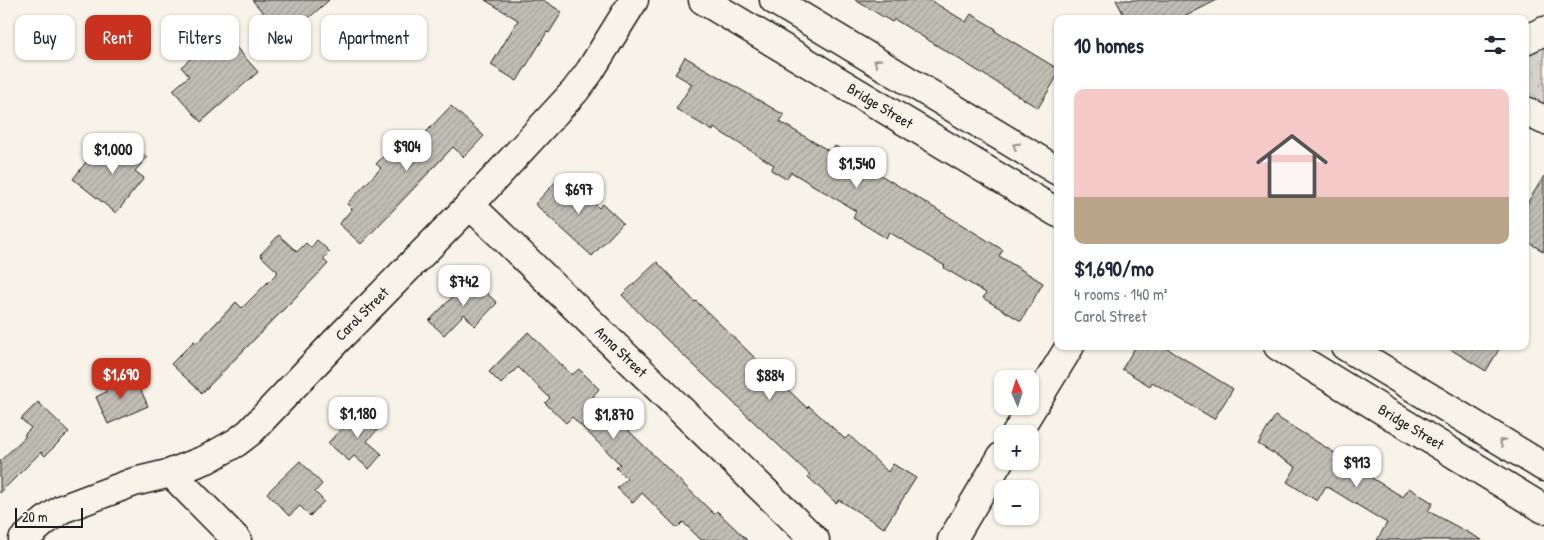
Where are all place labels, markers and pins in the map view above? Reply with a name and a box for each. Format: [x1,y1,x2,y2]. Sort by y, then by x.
pin: $904 [377,130,437,172]
pin: $1,000 [72,132,154,175]
pin: $1,540 [816,146,898,189]
pin: $697 [549,172,609,215]
pin: $742 [434,264,494,307]
pin: $1,690 [80,358,162,400]
pin: $884 [740,358,800,401]
pin: $1,180 [317,396,399,439]
pin: $1,870 [573,398,655,440]
pin: $913 [1327,446,1387,488]

